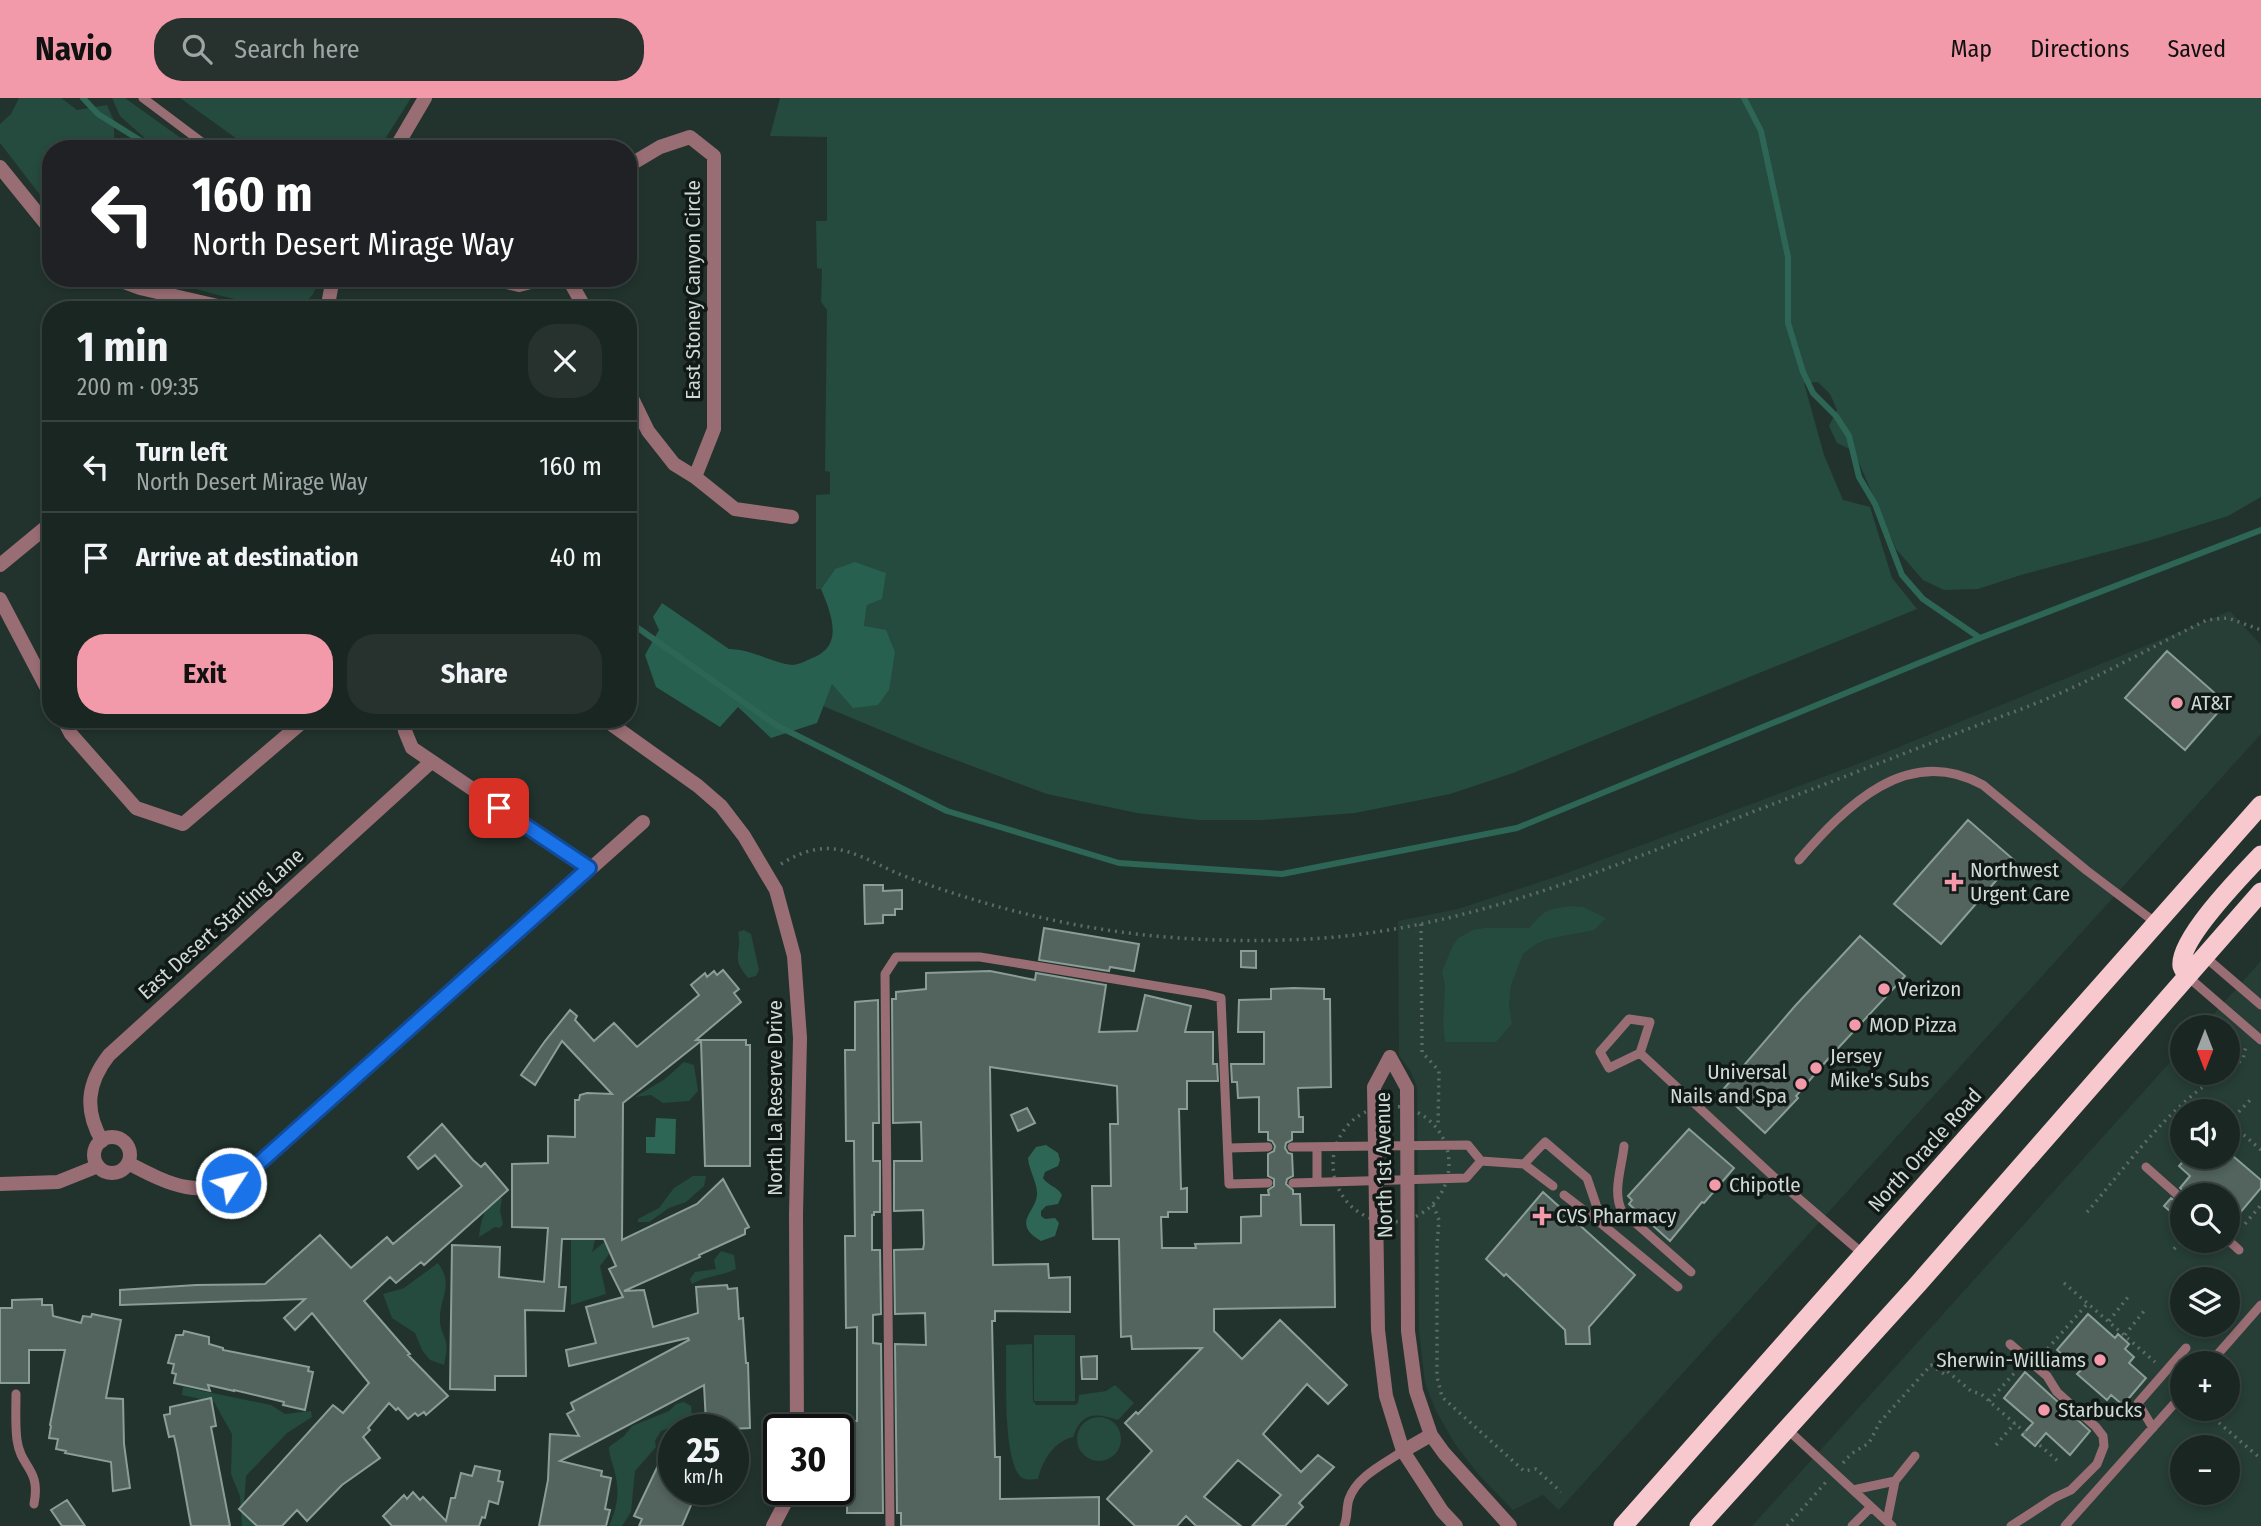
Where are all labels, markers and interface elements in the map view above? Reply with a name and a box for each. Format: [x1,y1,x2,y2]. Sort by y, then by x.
search box [154,18,644,81]
text: Navio [35,29,112,69]
icon: search [178,30,216,68]
text: Search here [234,34,360,65]
text: Map [1951,35,1992,63]
text: Directions [2030,35,2129,63]
text: Saved [2167,35,2226,63]
text: 160 m [192,165,313,224]
icon: left [77,168,168,259]
street label: East Stoney Canyon Circle [680,180,706,400]
text: North Desert Mirage Way [192,225,514,263]
text: 1 min [77,322,168,372]
button: close [528,324,602,398]
text: 200 m · 09:35 [77,373,199,401]
text: Turn left [136,437,228,468]
icon: left [77,448,115,486]
text: 160 m [539,451,602,482]
text: North Desert Mirage Way [136,468,367,496]
icon: arrive [77,539,115,577]
text: Arrive at destination [136,542,359,573]
text: 40 m [550,542,602,573]
button: Exit [77,634,333,714]
button: Share [347,634,602,714]
place label: AT&T [2191,690,2232,716]
marker: AT&T [2169,695,2185,711]
pin [469,778,529,838]
icon: arrive [480,789,518,827]
street label: East Desert Starling Lane [133,843,309,1005]
place label: Northwest Urgent Care [1970,857,2070,907]
marker: Northwest Urgent Care [1944,872,1964,892]
place label: Verizon [1898,976,1961,1002]
marker: Verizon [1876,981,1892,997]
street label: North La Reserve Drive [762,1000,788,1196]
place label: MOD Pizza [1869,1012,1957,1038]
north arrow [2170,1015,2240,1085]
map controls [2170,1015,2240,1505]
marker: MOD Pizza [1847,1017,1863,1033]
place label: Jersey Mike's Subs [1830,1043,1929,1093]
place label: Universal Nails and Spa [1670,1059,1787,1109]
marker: Jersey Mike's Subs [1808,1060,1824,1076]
marker: Universal Nails and Spa [1793,1076,1809,1092]
street label: North Oracle Road [1863,1083,1987,1217]
street label: North 1st Avenue [1370,1092,1398,1238]
button: sound [2170,1099,2240,1169]
position arrow [194,1146,268,1220]
place label: Chipotle [1729,1172,1801,1198]
marker: Chipotle [1707,1177,1723,1193]
button: search [2170,1183,2240,1253]
place label: CVS Pharmacy [1556,1203,1677,1229]
marker: CVS Pharmacy [1534,1208,1550,1224]
button: layers [2170,1267,2240,1337]
place label: Sherwin-Williams [1936,1347,2086,1373]
button: + [2170,1351,2240,1421]
marker: Sherwin-Williams [2092,1352,2108,1368]
place label: Starbucks [2058,1397,2143,1423]
marker: Starbucks [2036,1402,2052,1418]
speed limit sign: 30 [763,1414,854,1505]
text: 25 [687,1429,720,1471]
button: − [2170,1435,2240,1505]
text: km/h [683,1466,724,1488]

